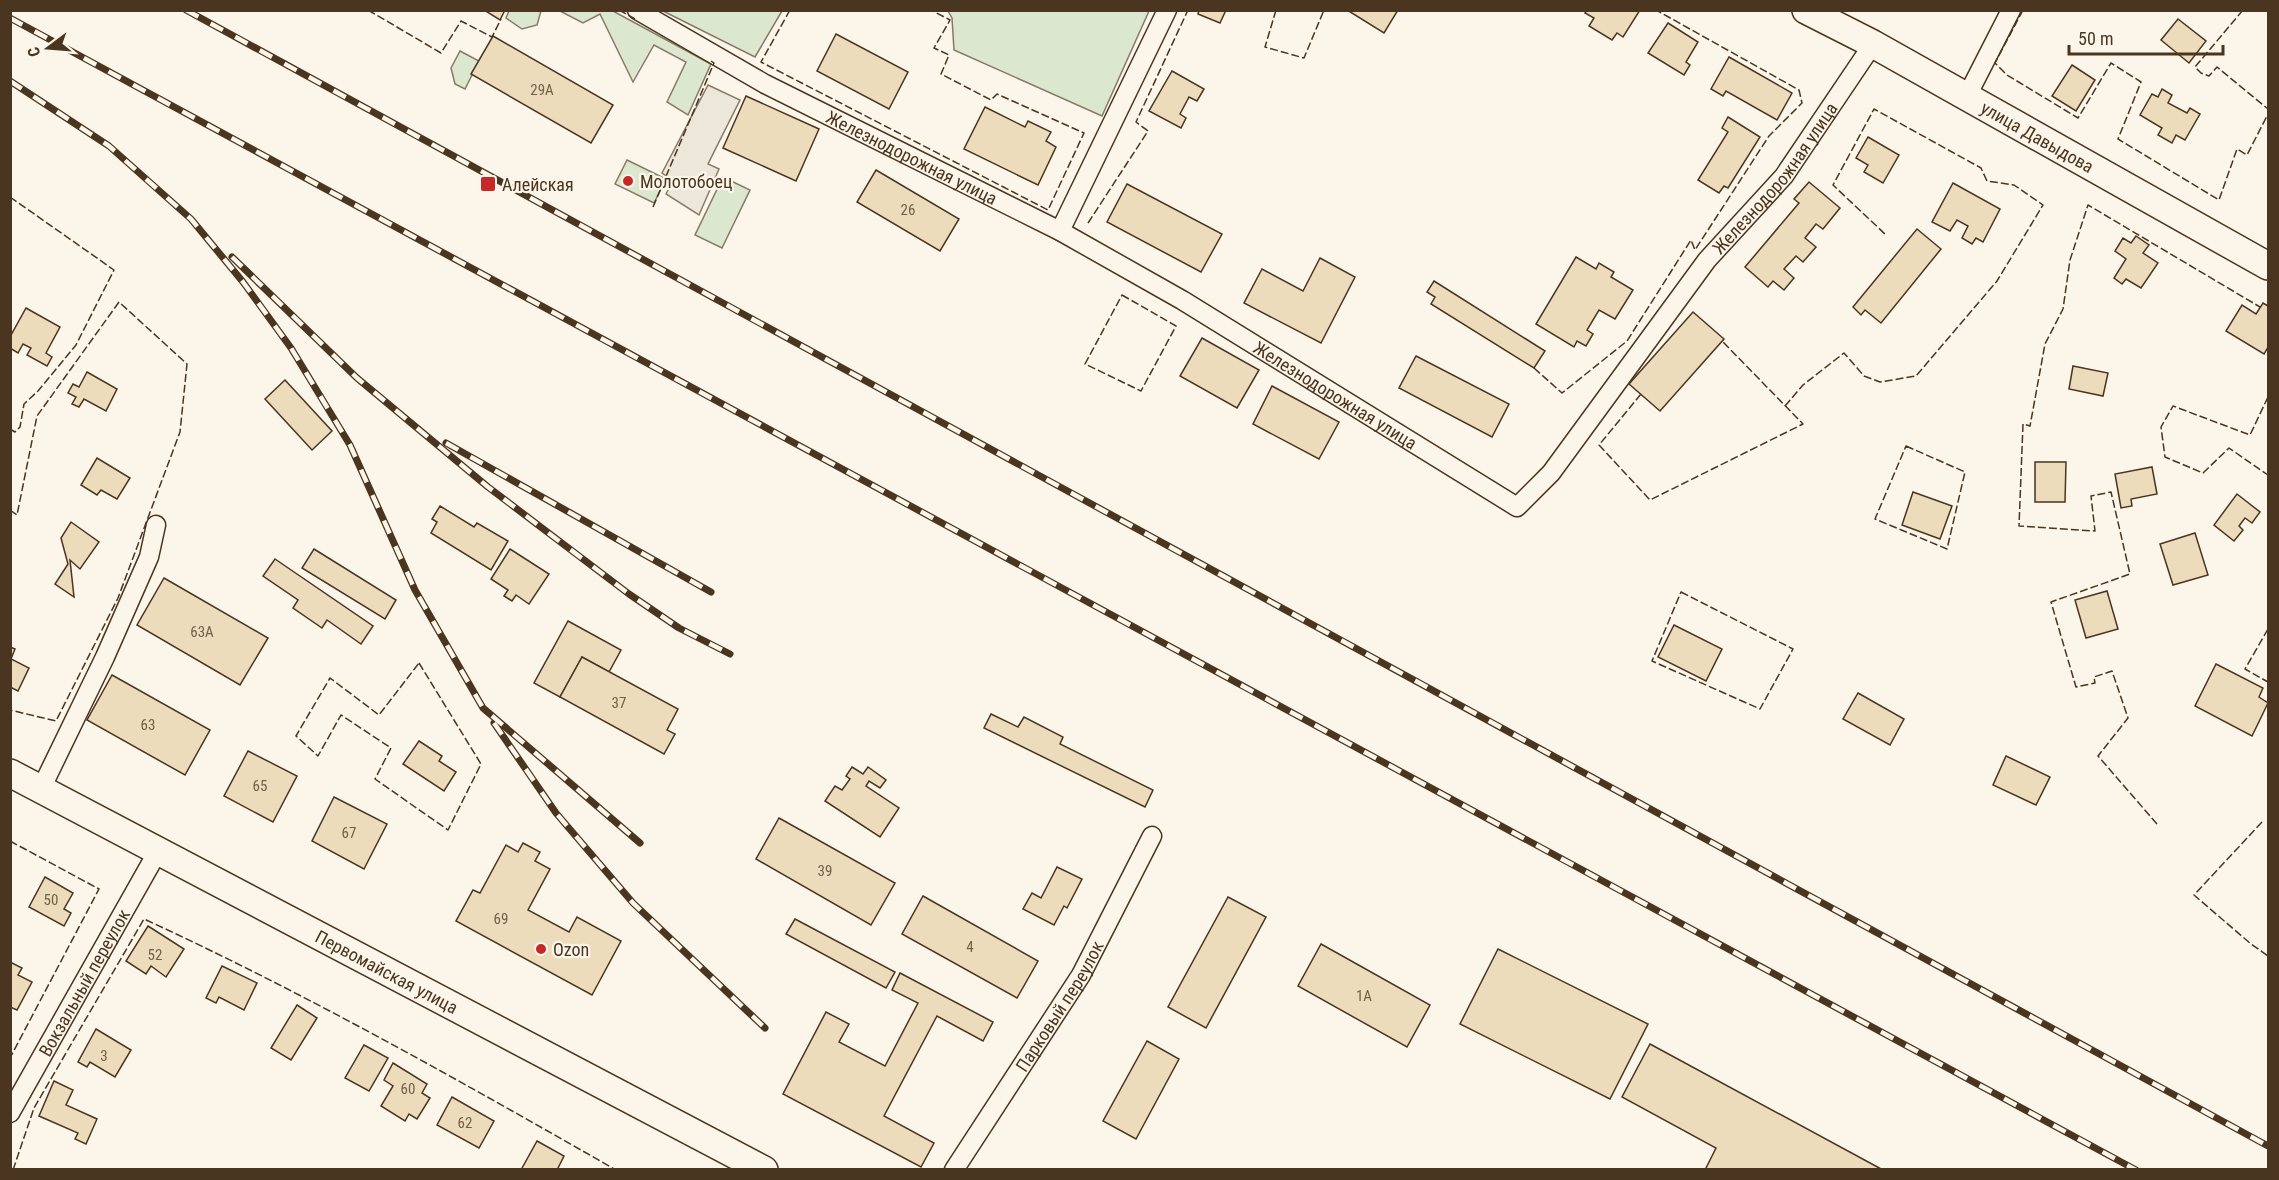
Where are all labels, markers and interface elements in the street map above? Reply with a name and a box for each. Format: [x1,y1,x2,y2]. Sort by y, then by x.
north arrow [18,18,78,78]
scale bar [2069,18,2224,56]
text: 50 m [2078,28,2113,49]
text: С [24,45,44,59]
house number: 29А [530,81,554,99]
street label: улица Давыдова [1978,97,2098,177]
street label: Железнодорожная улица [1708,98,1841,258]
street label: Железнодорожная улица [823,106,1001,209]
place label: Молотобоец [640,171,732,192]
place label: Алейская [502,174,574,195]
marker: Молотобоец [621,174,635,188]
marker: Алейская [479,175,497,193]
house number: 26 [901,201,915,219]
street label: Железнодорожная улица [1250,336,1421,453]
house number: 63А [190,623,214,641]
house number: 37 [612,694,626,712]
house number: 63 [141,716,155,734]
house number: 65 [253,777,267,795]
house number: 67 [342,824,356,842]
house number: 39 [818,862,832,880]
house number: 50 [44,891,58,909]
street label: Вокзальный переулок [34,905,134,1060]
house number: 69 [494,910,508,928]
street label: Первомайская улица [312,925,462,1018]
street label: Парковый переулок [1011,937,1107,1075]
house number: 4 [966,938,974,956]
place label: Ozon [553,939,589,960]
marker: Ozon [534,942,548,956]
house number: 52 [148,946,162,964]
house number: 1А [1356,987,1372,1005]
house number: 3 [100,1047,108,1065]
house number: 60 [401,1080,415,1098]
house number: 62 [458,1114,472,1132]

